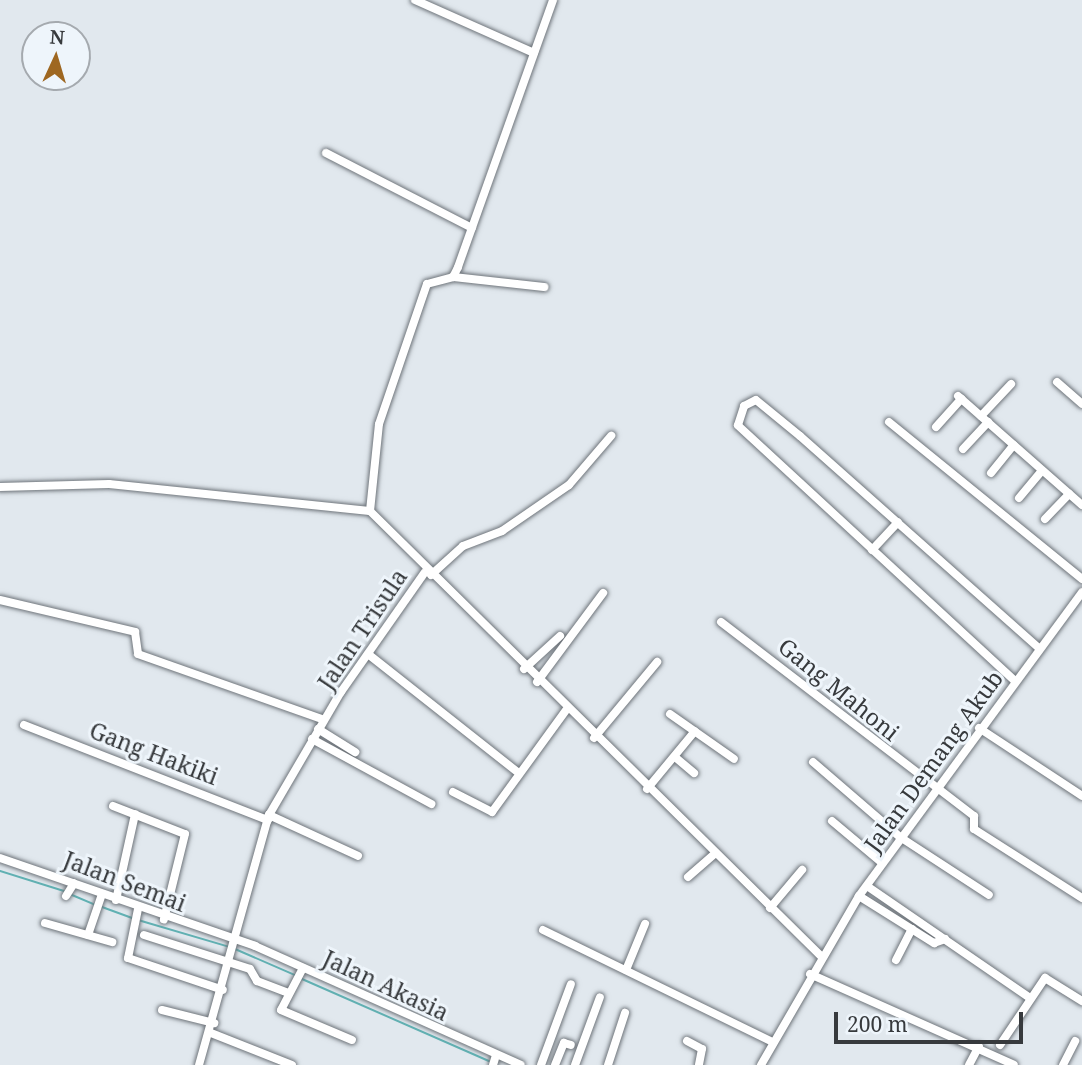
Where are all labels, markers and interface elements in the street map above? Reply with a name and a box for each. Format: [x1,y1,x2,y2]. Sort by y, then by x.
north arrow [21,21,91,91]
text: N [49,24,66,51]
street label: Jalan Trisula [312,563,412,695]
street label: Gang Mahoni [773,632,905,746]
street label: Jalan Demang Akub [858,665,1008,857]
street label: Gang Hakiki [86,716,222,790]
street label: Jalan Semai [60,845,190,917]
street label: Jalan Akasia [319,944,453,1026]
scale bar [837,998,1026,1042]
text: 200 m [847,1010,908,1038]

